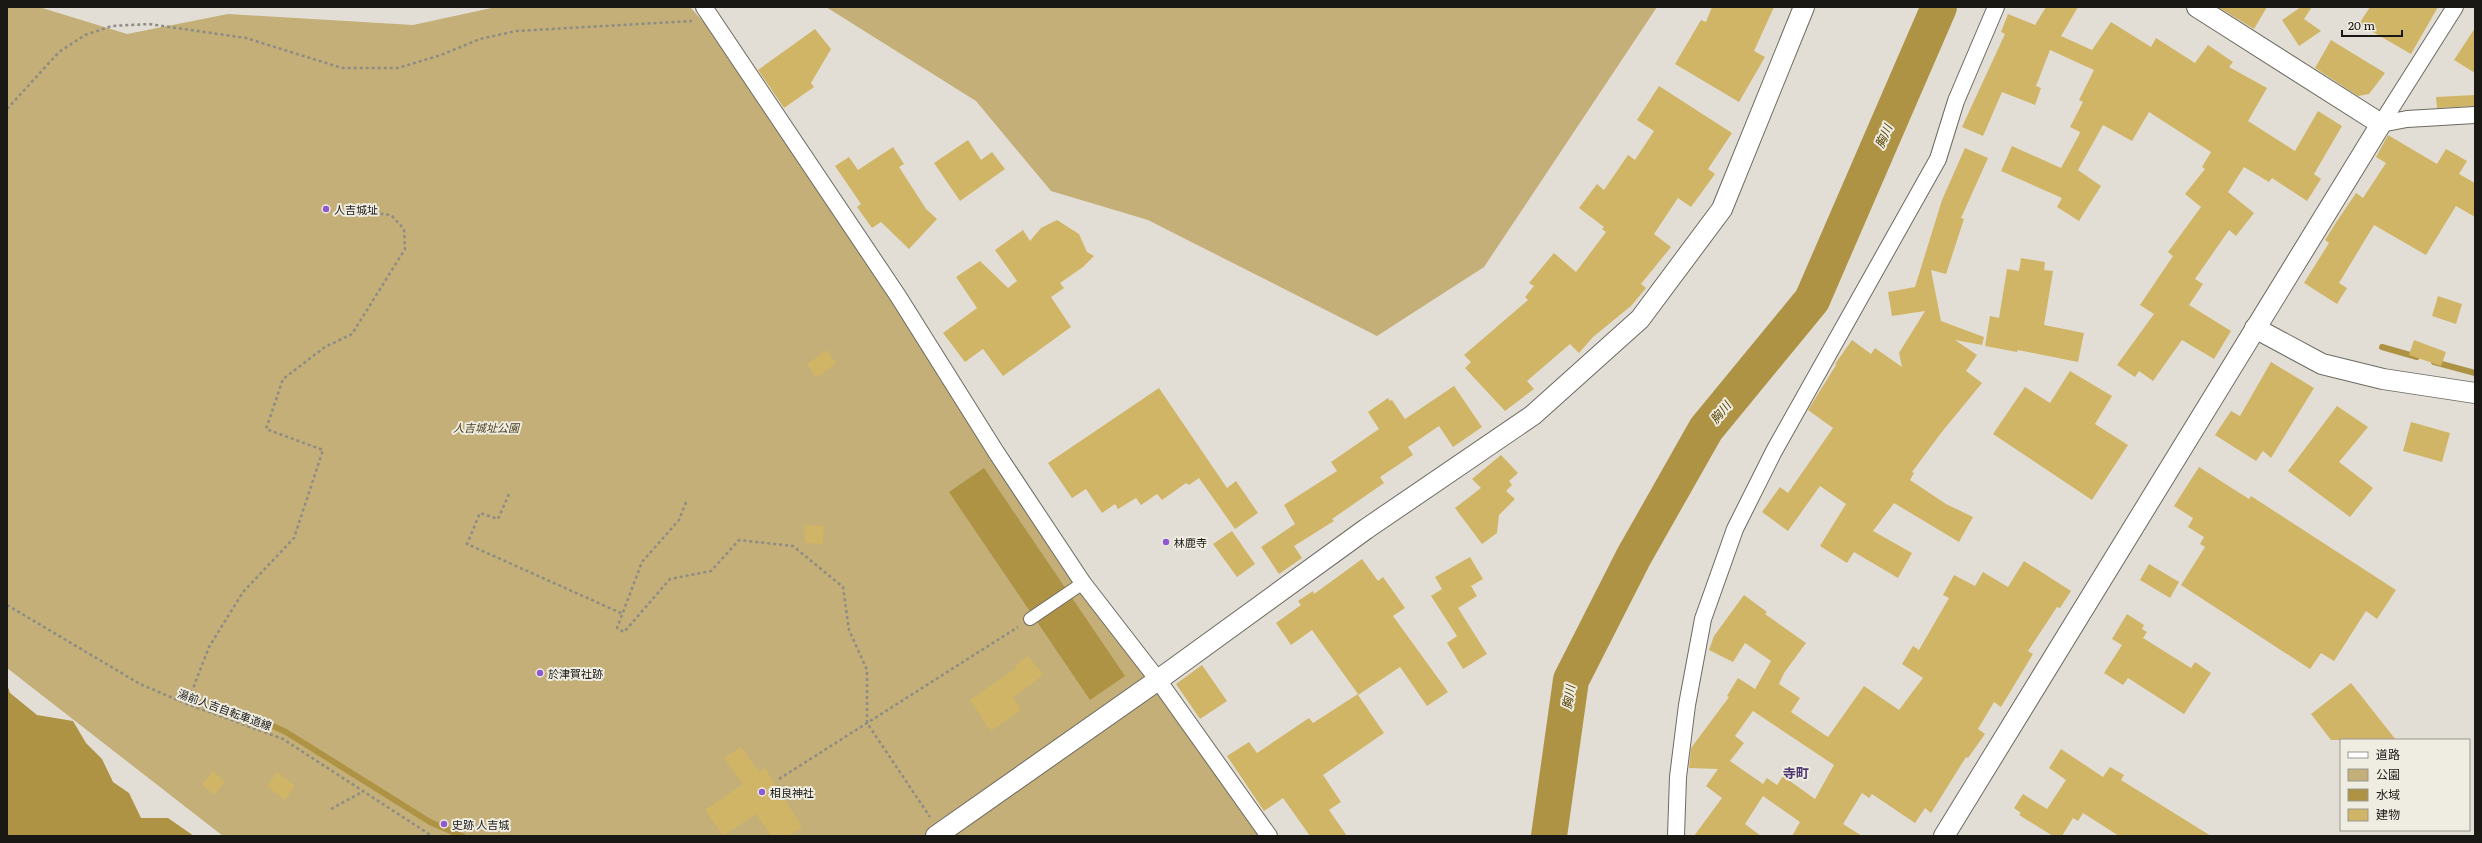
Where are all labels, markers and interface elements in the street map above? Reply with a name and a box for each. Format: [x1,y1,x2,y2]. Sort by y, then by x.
scale bar [2342,12,2402,38]
text: 20 m [2348,16,2375,34]
water label: 胸川 [1870,120,1897,151]
place label: 人吉城址 [334,201,378,217]
marker: 人吉城址 [321,204,331,214]
water label: 胸川 [1705,395,1736,427]
park label: 人吉城址公園 [453,419,521,435]
place label: 林鹿寺 [1174,534,1207,550]
marker: 林鹿寺 [1161,537,1171,547]
place label: 於津賀社跡 [548,665,603,681]
marker: 於津賀社跡 [535,668,545,678]
water label: 胸川 [1557,682,1579,710]
street label: 湯前人吉自転車道線 [176,685,274,733]
legend [2340,739,2470,831]
text: 道路 [2376,745,2400,763]
district label: 寺町 [1783,763,1809,782]
text: 公園 [2376,765,2400,783]
place label: 相良神社 [770,784,814,800]
text: 水域 [2376,785,2400,803]
marker: 相良神社 [757,787,767,797]
text: 建物 [2376,805,2400,823]
place label: 史跡 人吉城 [452,816,509,832]
marker: 史跡 人吉城 [439,819,449,829]

